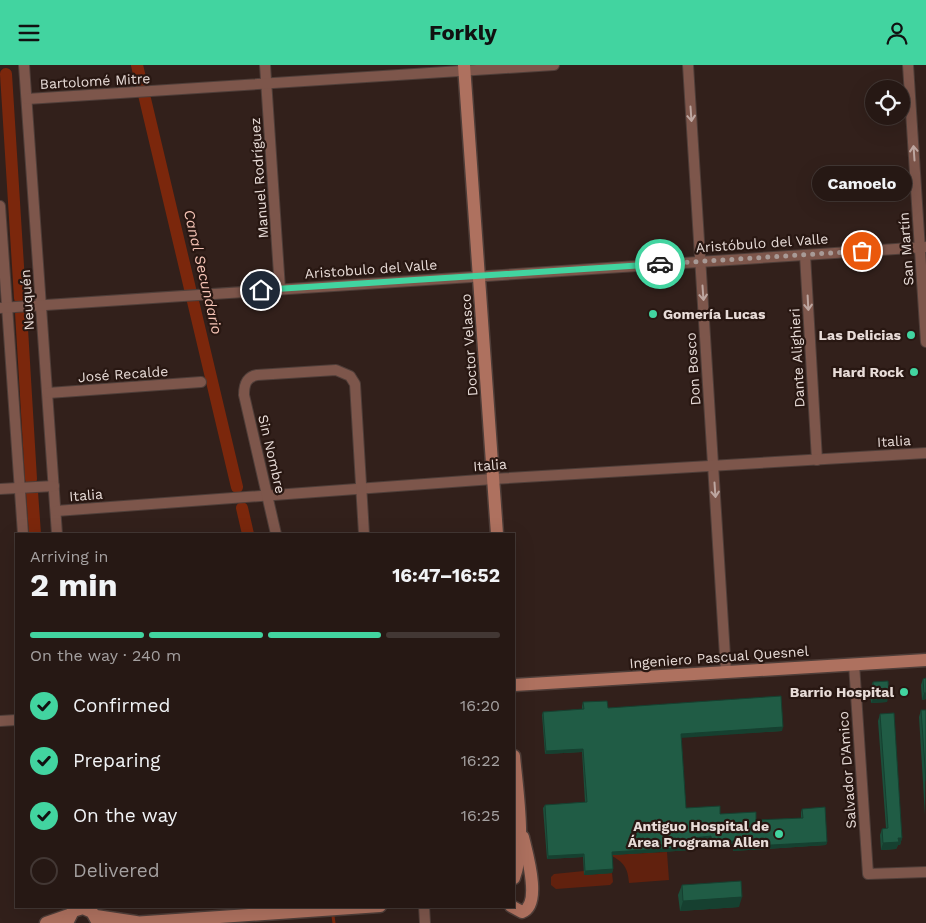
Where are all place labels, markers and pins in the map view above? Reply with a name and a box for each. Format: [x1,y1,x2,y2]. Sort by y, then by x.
callout: Camoelo [812,166,912,201]
pin [841,230,883,272]
pin [240,269,282,311]
place label: Gomería Lucas [663,306,766,322]
marker: Gomería Lucas [647,308,659,320]
place label: Las Delicias [819,327,902,343]
marker: Las Delicias [905,329,917,341]
place label: Hard Rock [832,364,904,380]
marker: Hard Rock [908,366,920,378]
place label: Barrio Hospital [790,684,894,700]
marker: Barrio Hospital [898,686,910,698]
place label: Antiguo Hospital de Área Programa Allen [628,818,769,850]
marker: Antiguo Hospital de Área Programa Allen [773,828,785,840]

